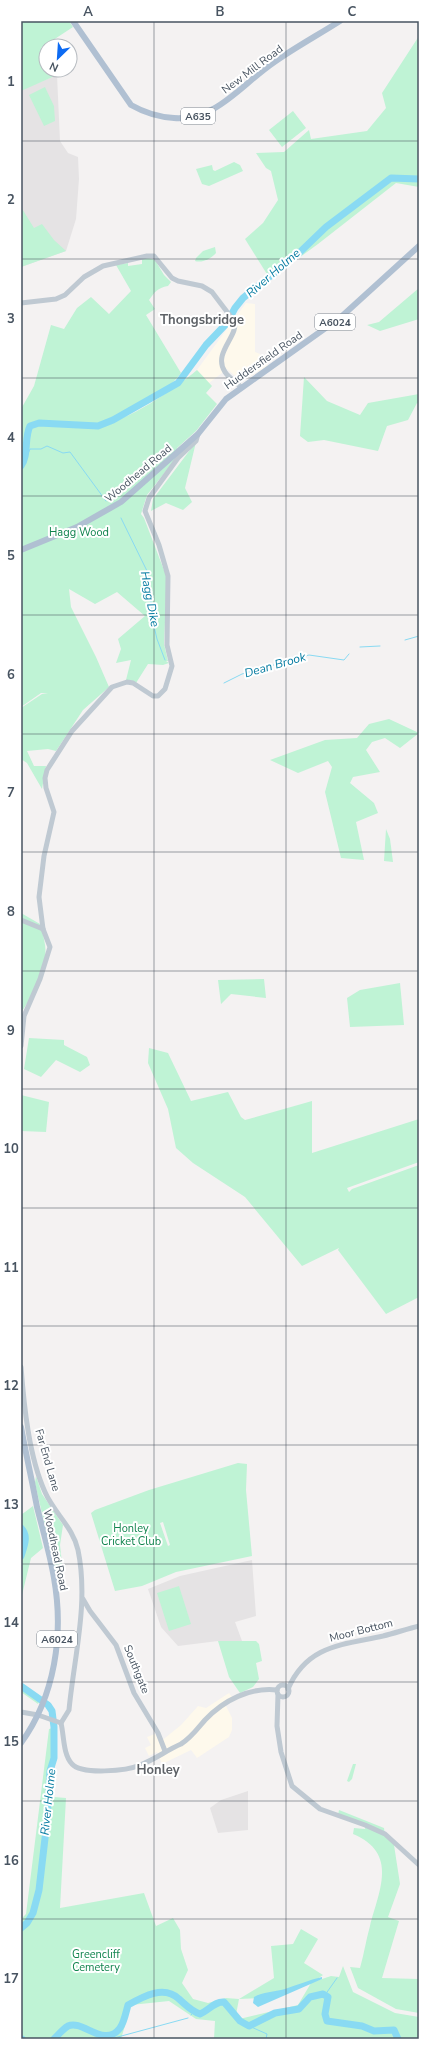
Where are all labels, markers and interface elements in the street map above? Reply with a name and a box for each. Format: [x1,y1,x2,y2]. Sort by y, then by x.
text: A [83,3,93,21]
text: B [216,3,225,21]
text: C [348,3,357,21]
north arrow [38,38,78,78]
street label: New Mill Road [219,41,286,97]
text: N [47,58,61,75]
text: 1 [7,73,15,91]
road number: A635 [181,108,215,124]
text: 2 [7,191,15,209]
water label: River Holme [243,245,304,301]
text: 3 [7,310,15,328]
district label: Thongsbridge [160,311,244,329]
road number: A6024 [315,314,355,330]
street label: Huddersfield Road [221,328,305,393]
text: 4 [7,429,15,447]
street label: Woodhead Road [102,441,175,506]
park label: Hagg Wood [49,525,109,540]
text: 5 [7,547,15,565]
water label: Hagg Dike [137,570,163,629]
water label: Dean Brook [242,648,309,681]
text: 6 [7,666,15,684]
text: 7 [7,784,15,802]
text: 8 [7,903,15,921]
text: 9 [7,1022,15,1040]
text: 10 [3,1140,19,1158]
text: 11 [3,1259,19,1277]
text: 12 [3,1377,19,1395]
street label: Far End Lane [31,1427,64,1493]
text: 13 [3,1496,19,1514]
street label: Woodhead Road [40,1508,71,1592]
park label: Honley Cricket Club [101,1521,161,1549]
text: 14 [3,1614,19,1632]
street label: Moor Bottom [328,1615,394,1646]
road number: A6024 [37,1631,77,1647]
street label: Southgate [120,1643,153,1696]
text: 15 [3,1733,19,1751]
district label: Honley [136,1761,180,1779]
water label: River Holme [37,1767,60,1836]
text: 16 [3,1852,19,1870]
park label: Greencliff Cemetery [72,1947,120,1975]
text: 17 [3,1970,19,1988]

